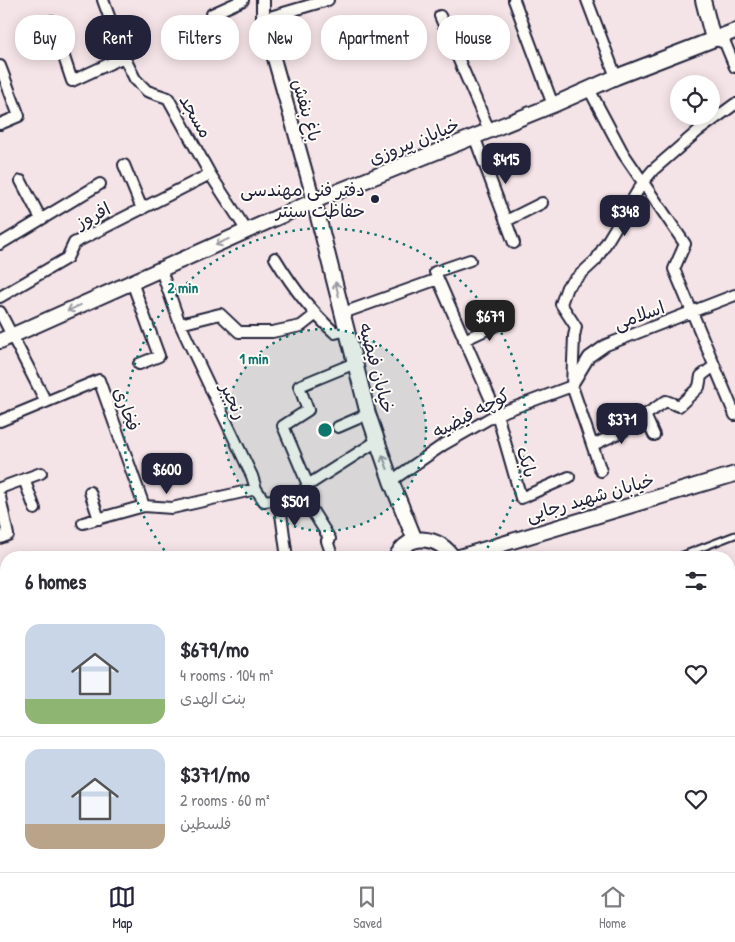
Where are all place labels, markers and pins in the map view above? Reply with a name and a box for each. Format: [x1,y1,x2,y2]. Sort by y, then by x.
pin: $415 [476,142,536,185]
place label: دفتر فنی مهندسی حفاظت سنتر [240,177,365,223]
marker: دفتر فنی مهندسی حفاظت سنتر [369,193,381,205]
pin: $348 [595,194,655,237]
pin: $679 [460,300,520,342]
pin: $371 [592,402,652,445]
centre of rings [316,421,334,439]
pin: $600 [137,452,197,495]
pin: $501 [265,484,325,527]

